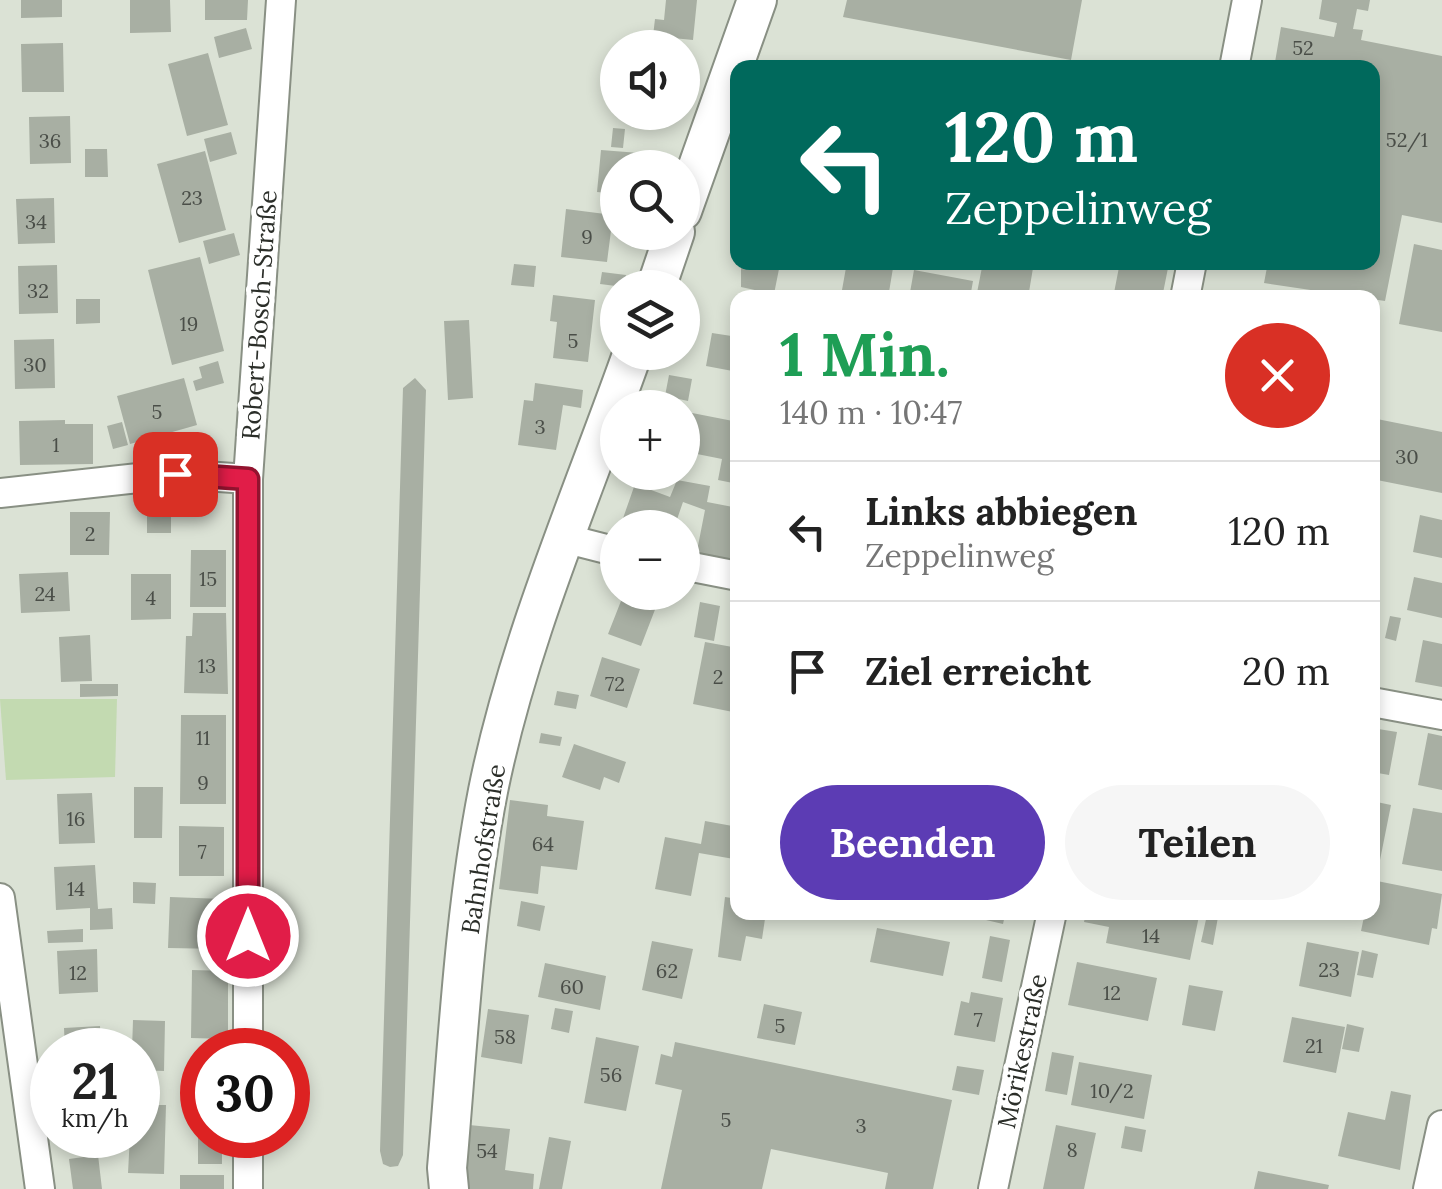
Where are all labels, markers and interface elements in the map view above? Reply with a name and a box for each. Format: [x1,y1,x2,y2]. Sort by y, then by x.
map controls [600,30,700,610]
button: sound [600,30,700,130]
house number: 52 [1292,35,1314,60]
text: 120 m [945,92,1138,181]
icon: left [780,100,910,230]
house number: 52/1 [1386,127,1428,153]
house number: 36 [39,128,61,153]
button: search [600,150,700,250]
text: Zeppelinweg [945,179,1211,236]
house number: 23 [181,185,203,210]
street label: Robert-Bosch-Straße [234,189,284,441]
house number: 34 [25,209,47,234]
house number: 9 [581,224,593,249]
button: layers [600,270,700,370]
house number: 32 [27,278,49,303]
house number: 19 [180,311,198,336]
text: 1 Min. [780,316,950,392]
button: close [1225,323,1330,428]
house number: 5 [568,328,578,353]
house number: 30 [23,352,47,377]
button: + [600,390,700,490]
text: 140 m · 10:47 [780,392,962,433]
house number: 5 [152,399,162,424]
house number: 3 [534,414,546,439]
house number: 1 [52,432,60,457]
pin [133,432,218,517]
house number: 30 [1395,444,1419,469]
icon: arrive [148,447,203,502]
text: Links abbiegen [865,487,1137,535]
icon: left [780,504,835,559]
text: 120 m [1228,507,1330,555]
button: − [600,510,700,610]
house number: 2 [85,521,95,546]
text: Zeppelinweg [865,535,1054,576]
house number: 15 [199,566,217,591]
house number: 24 [34,581,56,606]
house number: 4 [146,585,157,610]
icon: arrive [780,644,835,699]
text: Ziel erreicht [865,647,1091,695]
text: 20 m [1242,647,1330,695]
house number: 13 [198,653,216,678]
house number: 2 [713,664,723,689]
house number: 72 [605,671,625,696]
house number: 11 [196,725,210,750]
street label: Bahnhofstraße [454,762,512,936]
house number: 9 [197,770,209,795]
button: Beenden [780,785,1045,900]
button: Teilen [1065,785,1330,900]
house number: 16 [67,806,85,831]
house number: 64 [532,831,554,856]
house number: 7 [197,839,207,864]
house number: 14 [67,876,85,901]
position arrow [196,884,300,988]
house number: 14 [1142,923,1160,948]
house number: 23 [1318,957,1340,982]
house number: 62 [656,958,678,983]
house number: 12 [69,960,87,985]
street label: Mörikestraße [990,971,1054,1131]
house number: 60 [560,974,584,999]
house number: 12 [1103,980,1121,1005]
house number: 7 [973,1007,983,1032]
house number: 5 [775,1013,785,1038]
house number: 58 [494,1024,516,1049]
speed limit sign: 30 [180,1028,310,1158]
house number: 21 [1305,1033,1323,1058]
text: 21 [72,1049,118,1113]
house number: 56 [600,1062,622,1087]
house number: 10/2 [1090,1078,1134,1104]
text: km/h [61,1102,129,1134]
house number: 5 [721,1107,731,1132]
house number: 3 [855,1113,867,1138]
house number: 8 [1066,1137,1078,1162]
house number: 54 [476,1138,498,1163]

